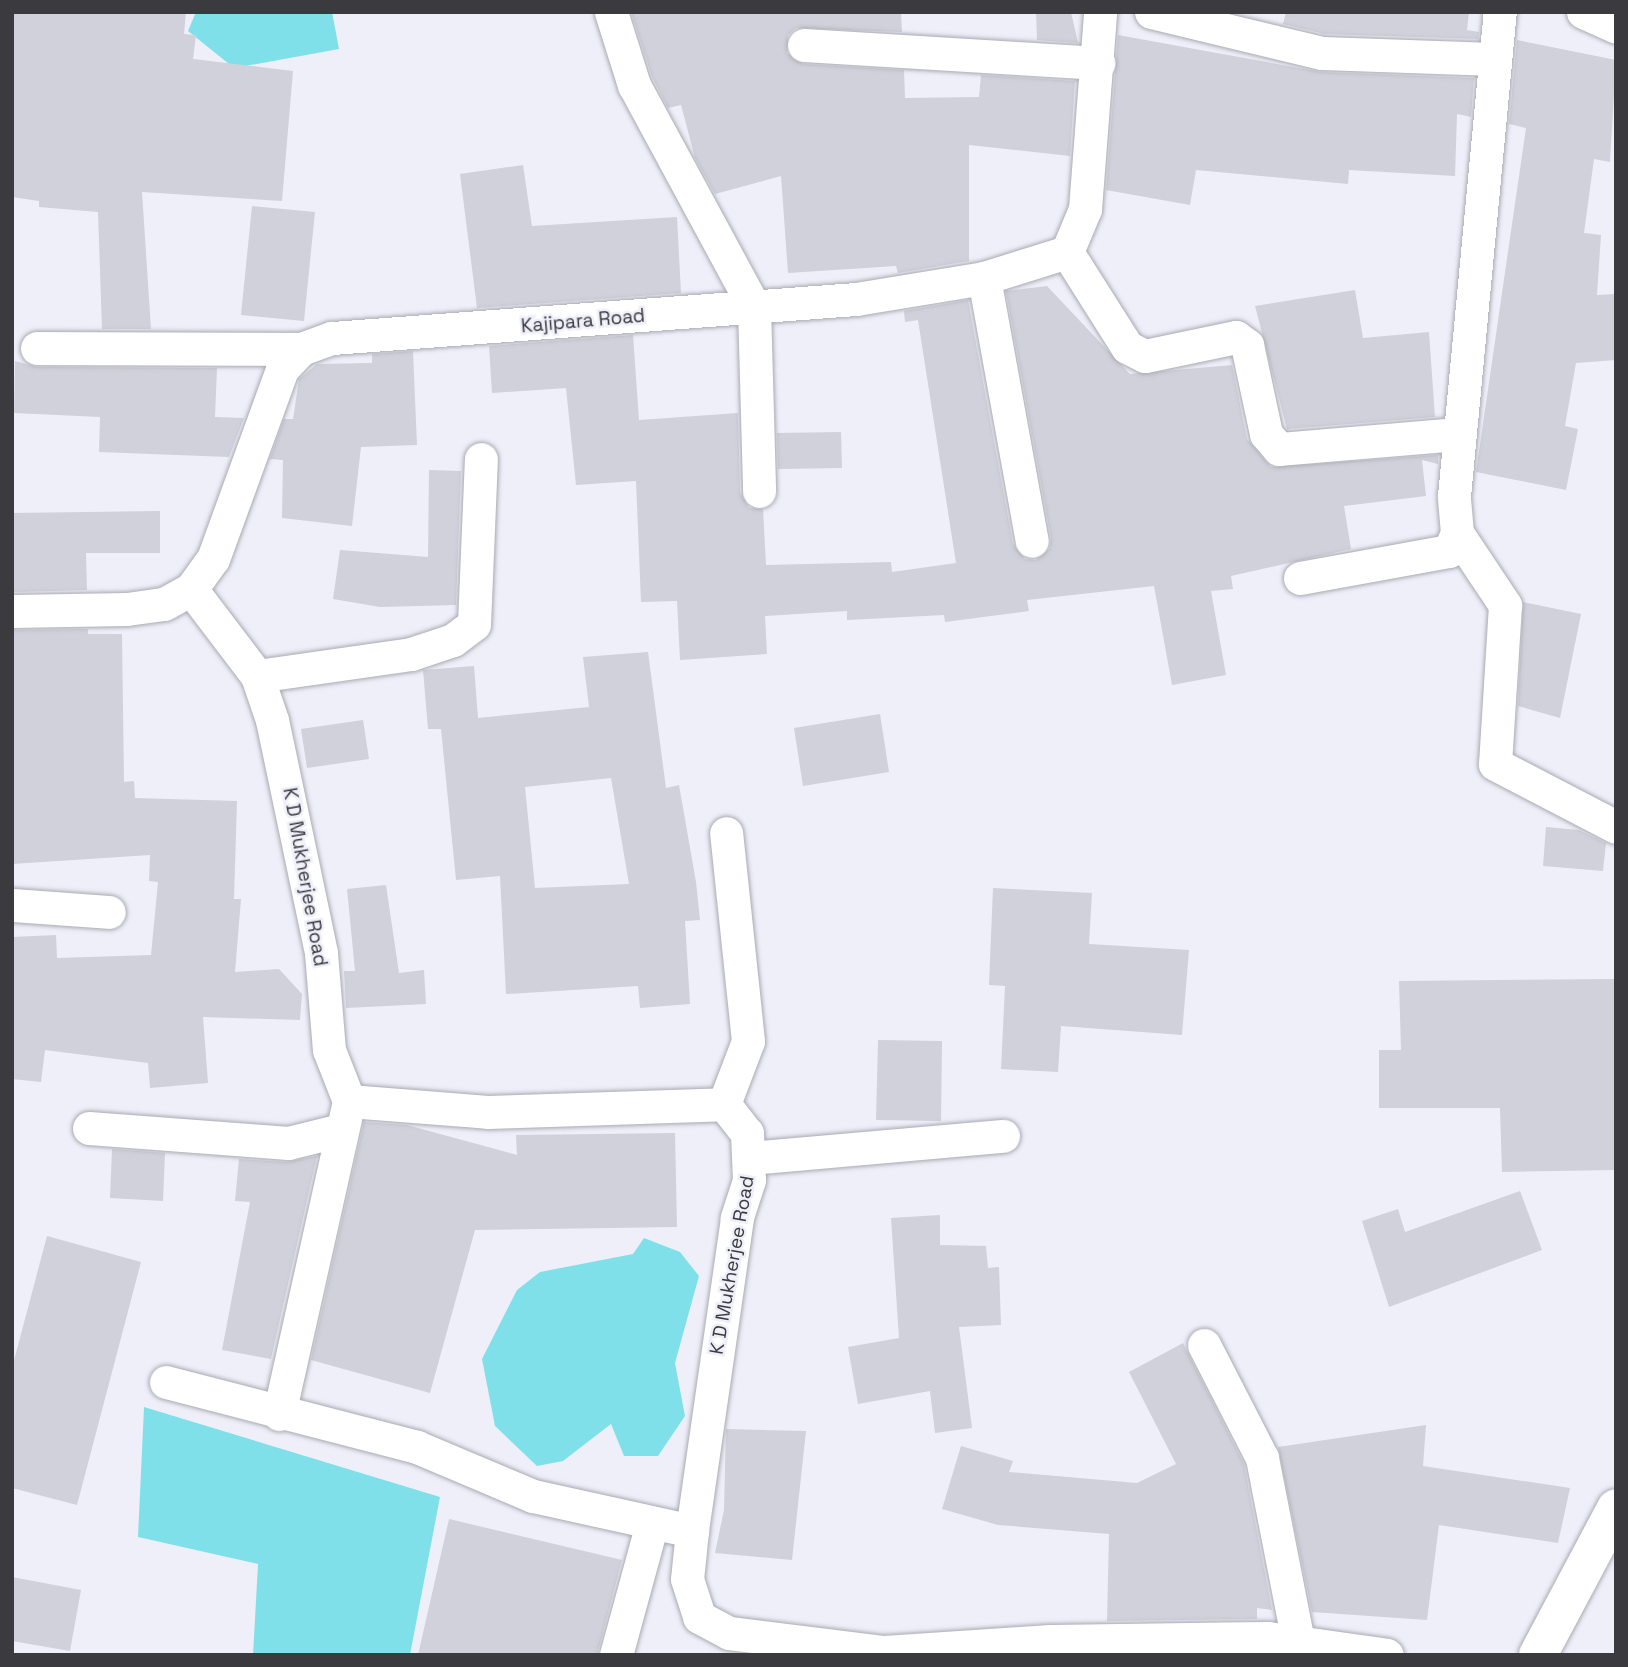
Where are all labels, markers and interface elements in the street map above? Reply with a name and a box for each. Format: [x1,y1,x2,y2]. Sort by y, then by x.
street label: Kajipara Road [520,304,646,338]
street label: K D Mukherjee Road [278,786,332,968]
street label: K D Mukherjee Road [705,1174,759,1356]

